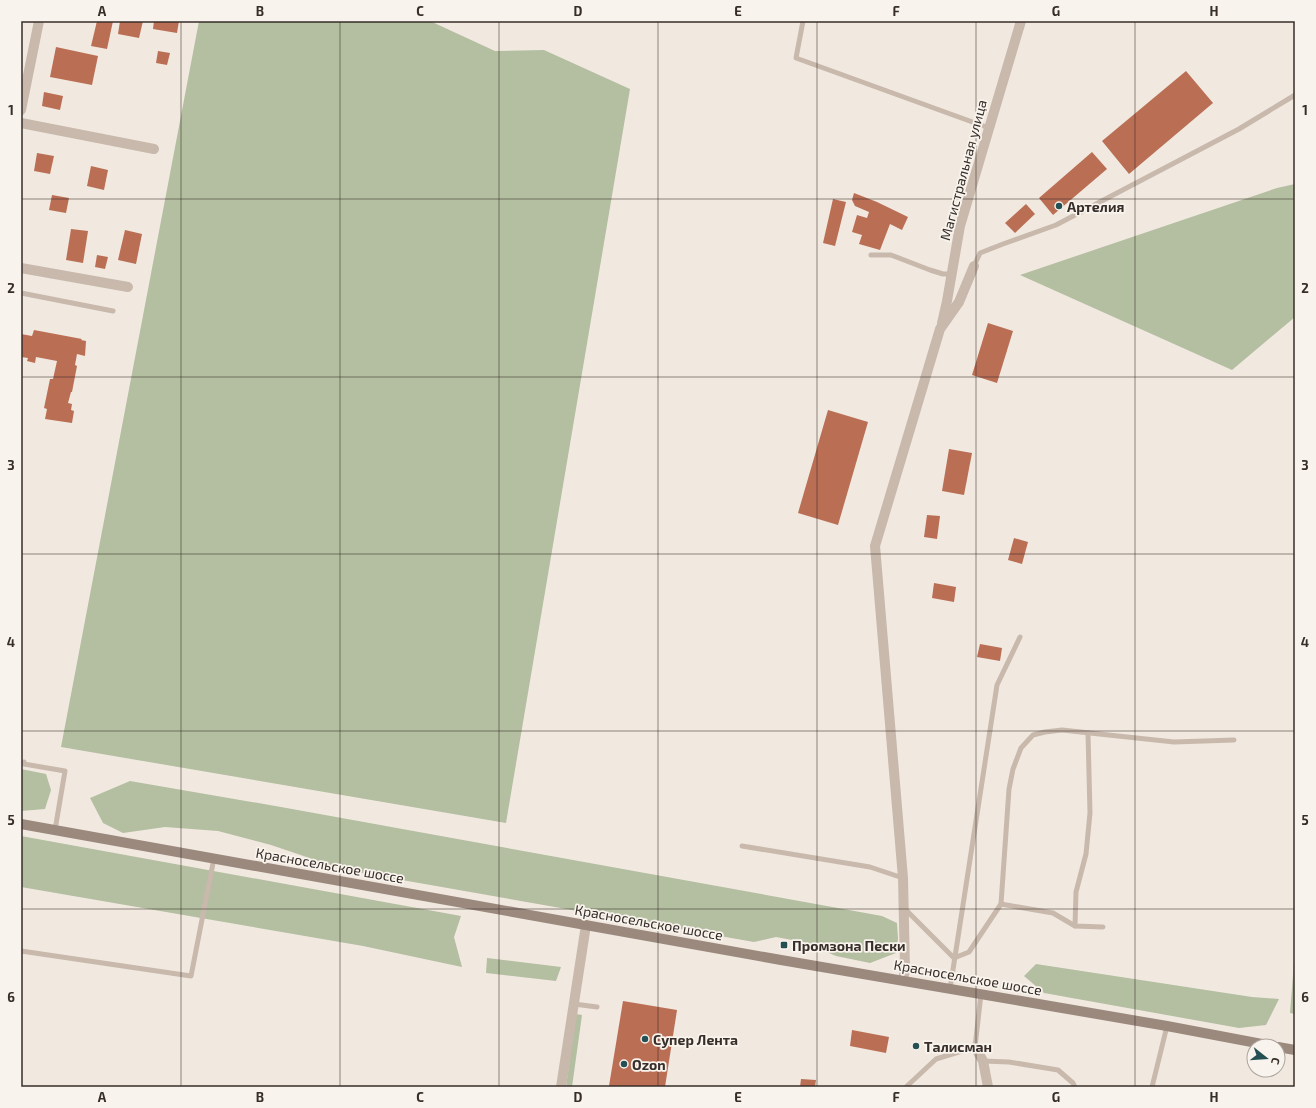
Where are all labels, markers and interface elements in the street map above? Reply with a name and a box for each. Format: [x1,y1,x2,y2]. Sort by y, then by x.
text: A [98,3,107,19]
text: B [256,3,264,19]
text: C [416,3,424,19]
text: D [574,3,583,19]
text: E [734,3,742,19]
text: F [892,3,900,19]
text: G [1052,3,1060,19]
text: H [1210,3,1219,19]
street label: Магистральная улица [936,98,990,242]
text: 1 [8,102,14,118]
text: 1 [1302,102,1308,118]
place label: Артелия [1067,198,1124,215]
marker: Артелия [1054,201,1064,211]
text: 2 [7,280,15,296]
text: 2 [1301,280,1309,296]
text: 3 [7,457,15,473]
text: 3 [1301,457,1309,473]
text: 4 [7,634,15,650]
text: 4 [1301,634,1309,650]
text: 5 [7,812,15,828]
text: 5 [1301,812,1309,828]
street label: Красносельское шоссе [255,844,405,886]
street label: Красносельское шоссе [574,901,724,943]
place label: Промзона Пески [792,937,906,954]
marker: Промзона Пески [779,940,789,950]
street label: Красносельское шоссе [893,956,1043,998]
text: 6 [7,989,15,1005]
text: 6 [1301,989,1309,1005]
place label: Супер Лента [653,1031,738,1048]
marker: Супер Лента [640,1034,650,1044]
place label: Талисман [924,1038,992,1055]
north arrow [1246,1038,1286,1078]
marker: Талисман [911,1041,921,1051]
place label: Ozon [632,1056,666,1073]
text: С [1269,1056,1283,1067]
marker: Ozon [619,1059,629,1069]
text: A [98,1089,107,1105]
text: B [256,1089,264,1105]
text: C [416,1089,424,1105]
text: D [574,1089,583,1105]
text: E [734,1089,742,1105]
text: F [892,1089,900,1105]
text: G [1052,1089,1060,1105]
text: H [1210,1089,1219,1105]

